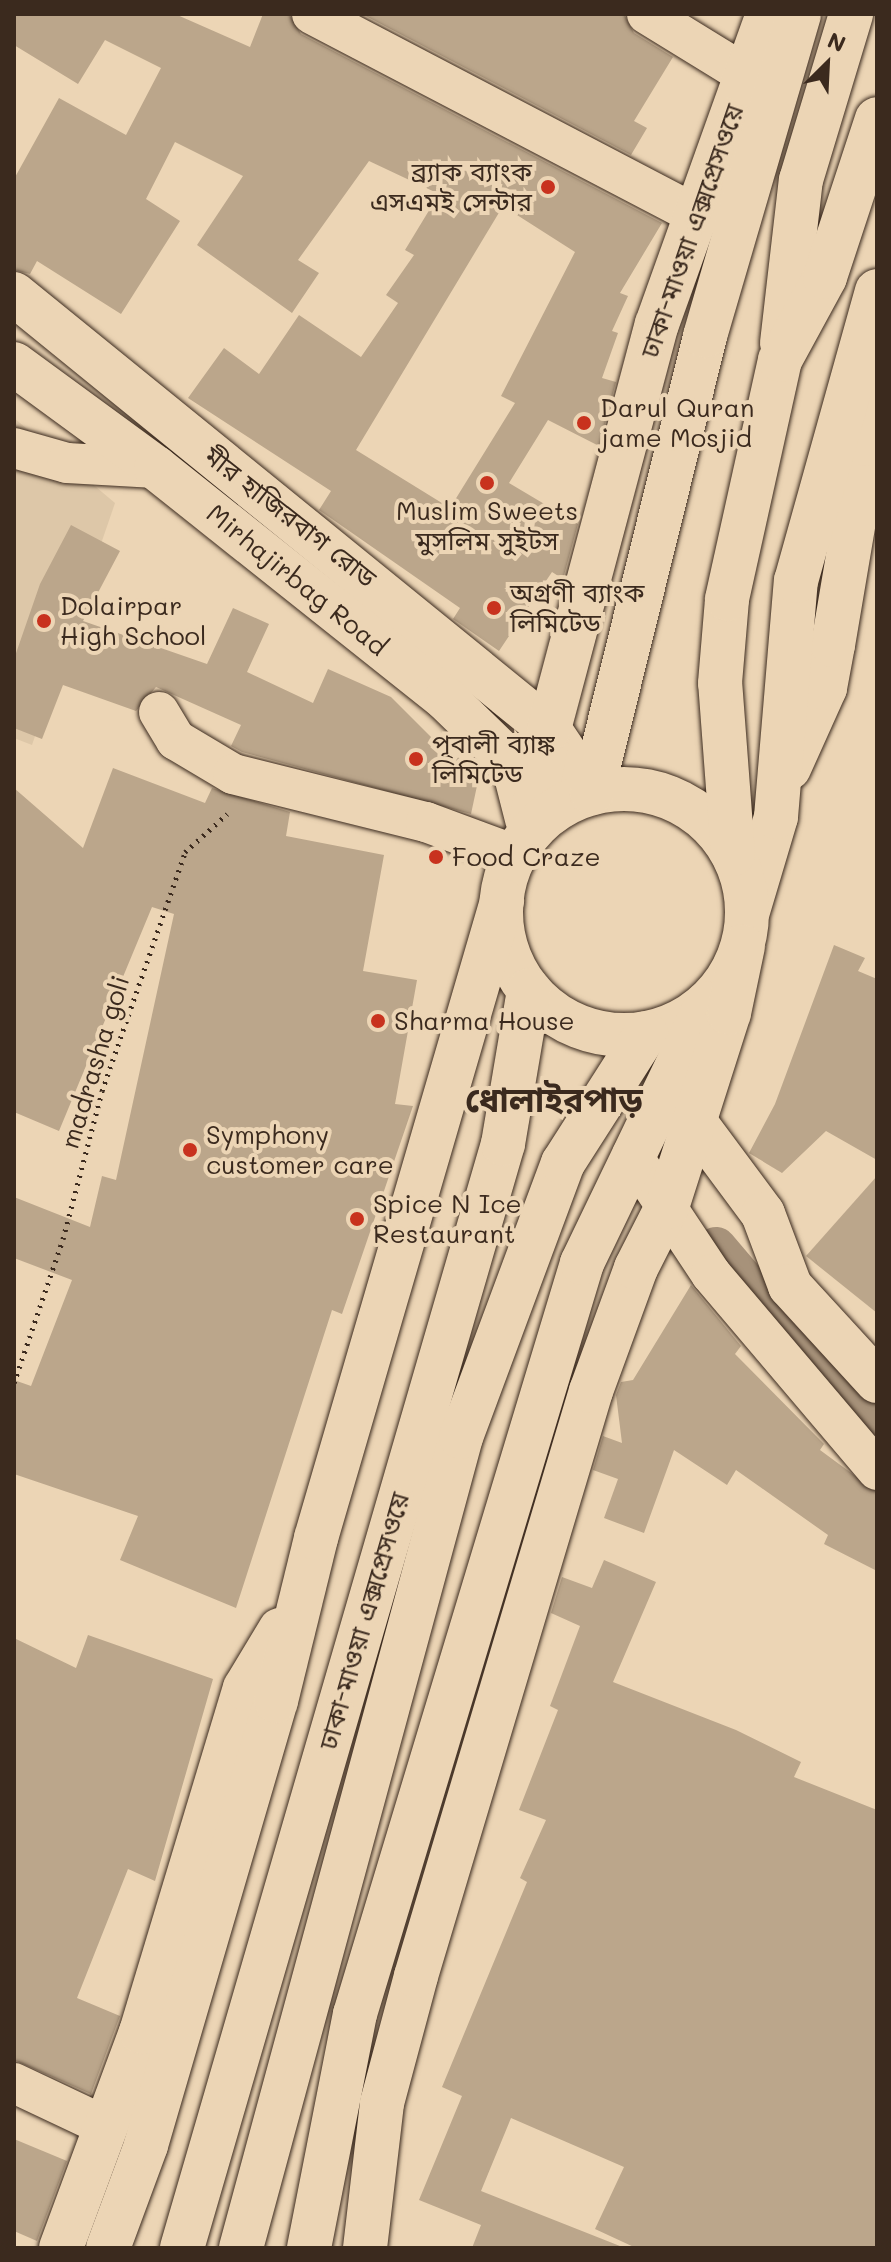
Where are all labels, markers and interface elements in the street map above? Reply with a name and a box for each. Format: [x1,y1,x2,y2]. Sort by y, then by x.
north arrow [787,24,867,104]
text: N [823,25,850,58]
street label: ঢাকা-মাওয়া এক্সপ্রেসওয়ে [634,100,750,362]
place label: ব্র্যাক ব্যাংক এসএমই সেন্টার [370,156,532,218]
marker: ব্র্যাক ব্যাংক এসএমই সেন্টার [539,178,557,196]
place label: Darul Quran jame Mosjid [600,392,754,454]
marker: Darul Quran jame Mosjid [575,414,593,432]
street label: মীর হাজিরবাগ রোড [198,440,382,594]
marker: Muslim Sweets মুসলিম সুইটস [478,474,496,492]
place label: Muslim Sweets মুসলিম সুইটস [396,495,578,556]
street label: Mirhajirbag Road [200,498,394,662]
place label: অগ্রণী ব্যাংক লিমিটেড [510,577,644,638]
place label: Dolairpar High School [60,590,207,652]
marker: অগ্রণী ব্যাংক লিমিটেড [485,599,503,617]
marker: Dolairpar High School [35,612,53,630]
place label: পূবালী ব্যাঙ্ক লিমিটেড [432,728,555,790]
marker: পূবালী ব্যাঙ্ক লিমিটেড [407,750,425,768]
place label: Food Craze [452,841,601,873]
marker: Food Craze [427,848,445,866]
street label: madrasha goli [54,972,136,1152]
place label: Sharma House [394,1005,575,1037]
marker: Sharma House [369,1012,387,1030]
district label: ধোলাইরপাড় [465,1079,643,1119]
place label: Symphony customer care [206,1119,394,1180]
marker: Symphony customer care [181,1141,199,1159]
place label: Spice N Ice Restaurant [373,1188,522,1250]
marker: Spice N Ice Restaurant [348,1210,366,1228]
street label: ঢাকা-মাওয়া এক্সপ্রেসওয়ে [312,1489,416,1753]

